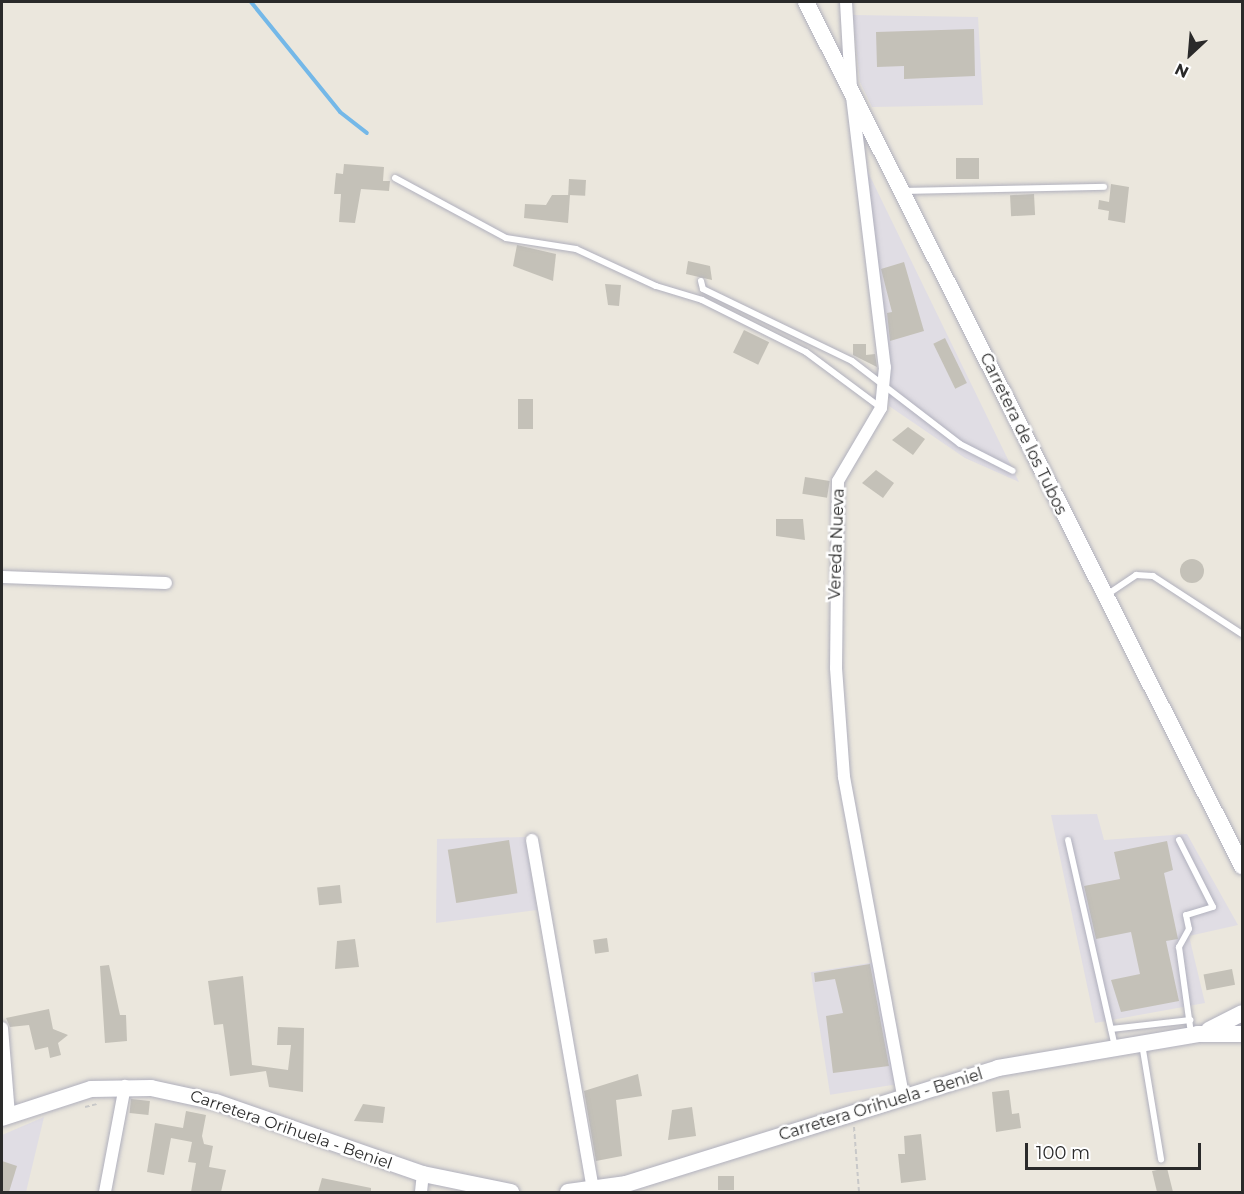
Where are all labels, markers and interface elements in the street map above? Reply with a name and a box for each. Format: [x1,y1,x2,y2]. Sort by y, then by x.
north arrow [1160,24,1220,84]
text: N [1172,59,1192,82]
street label: Carretera de los Tubos [975,350,1071,518]
street label: Vereda Nueva [825,488,849,600]
street label: Carretera Orihuela - Beniel [777,1065,985,1145]
street label: Carretera Orihuela - Beniel [187,1086,395,1174]
scale bar [1028,1131,1204,1169]
text: 100 m [1036,1142,1090,1164]

